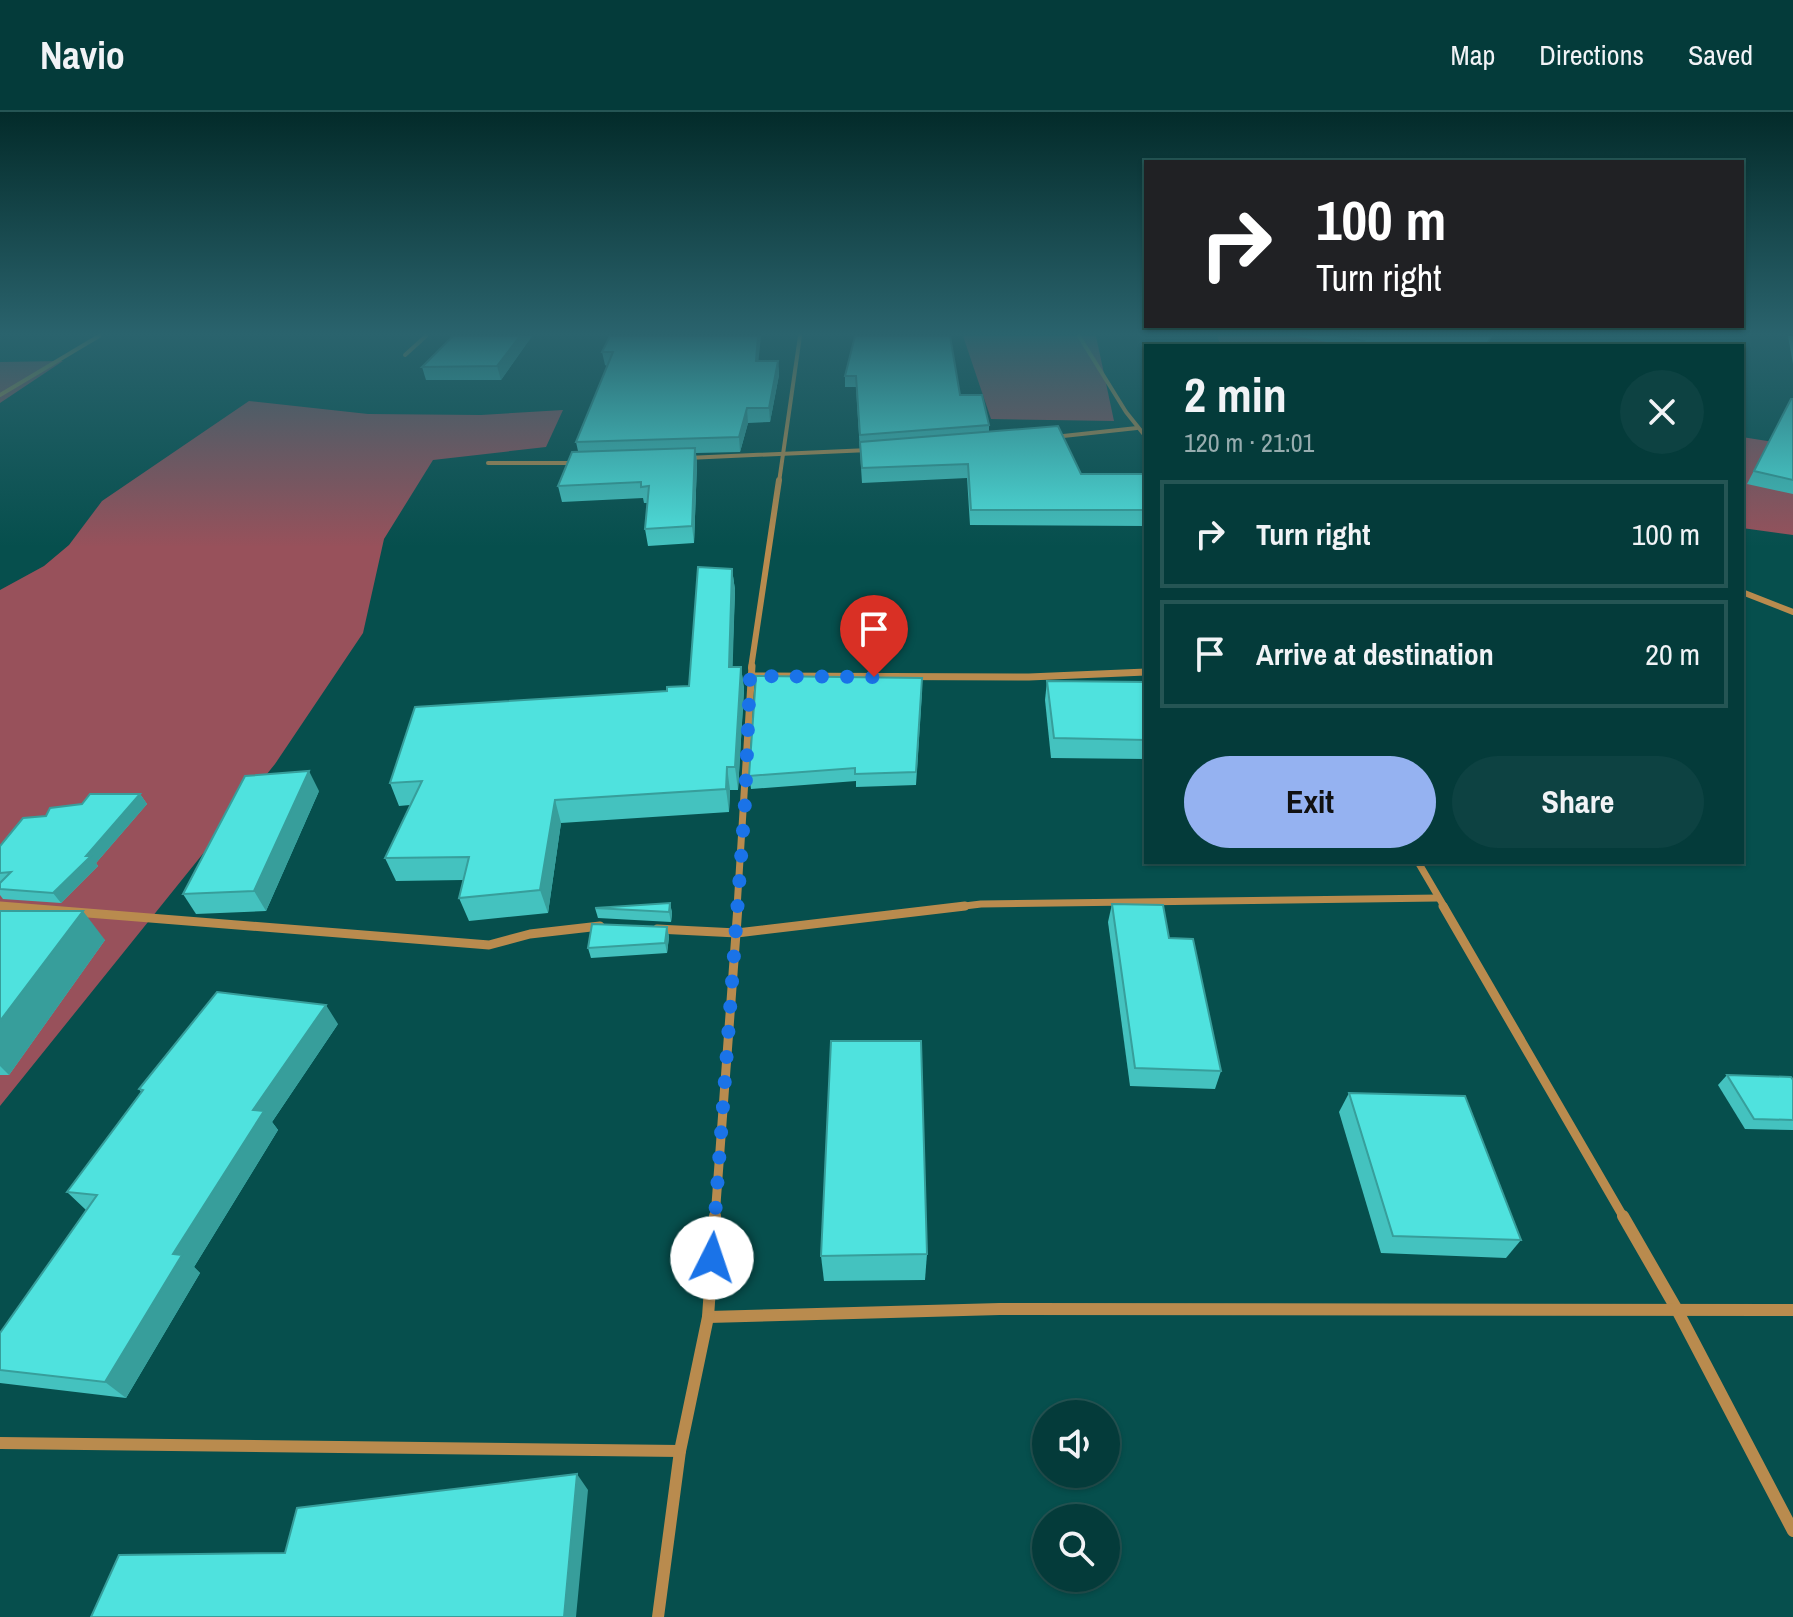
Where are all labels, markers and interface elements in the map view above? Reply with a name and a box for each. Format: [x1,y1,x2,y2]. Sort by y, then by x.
text: Navio [40,30,125,81]
text: Map [1451,36,1495,74]
text: Directions [1539,36,1644,74]
text: Saved [1688,36,1753,74]
text: 100 m [1316,182,1446,257]
icon: right [1184,192,1288,296]
text: Turn right [1316,254,1441,302]
text: 2 min [1184,362,1287,427]
button: close [1620,370,1704,454]
text: 120 m · 21:01 [1184,425,1314,460]
icon: right [1188,512,1232,556]
text: Turn right [1256,514,1370,554]
text: 100 m [1632,514,1700,554]
pin [840,595,908,677]
icon: arrive [852,607,896,651]
icon: arrive [1188,632,1232,676]
text: Arrive at destination [1256,634,1494,674]
text: 20 m [1645,634,1700,674]
button: Exit [1184,756,1436,848]
button: Share [1452,756,1704,848]
position arrow [670,1216,754,1300]
map controls [1032,1400,1120,1592]
button: sound [1032,1400,1120,1488]
button: search [1032,1504,1120,1592]

